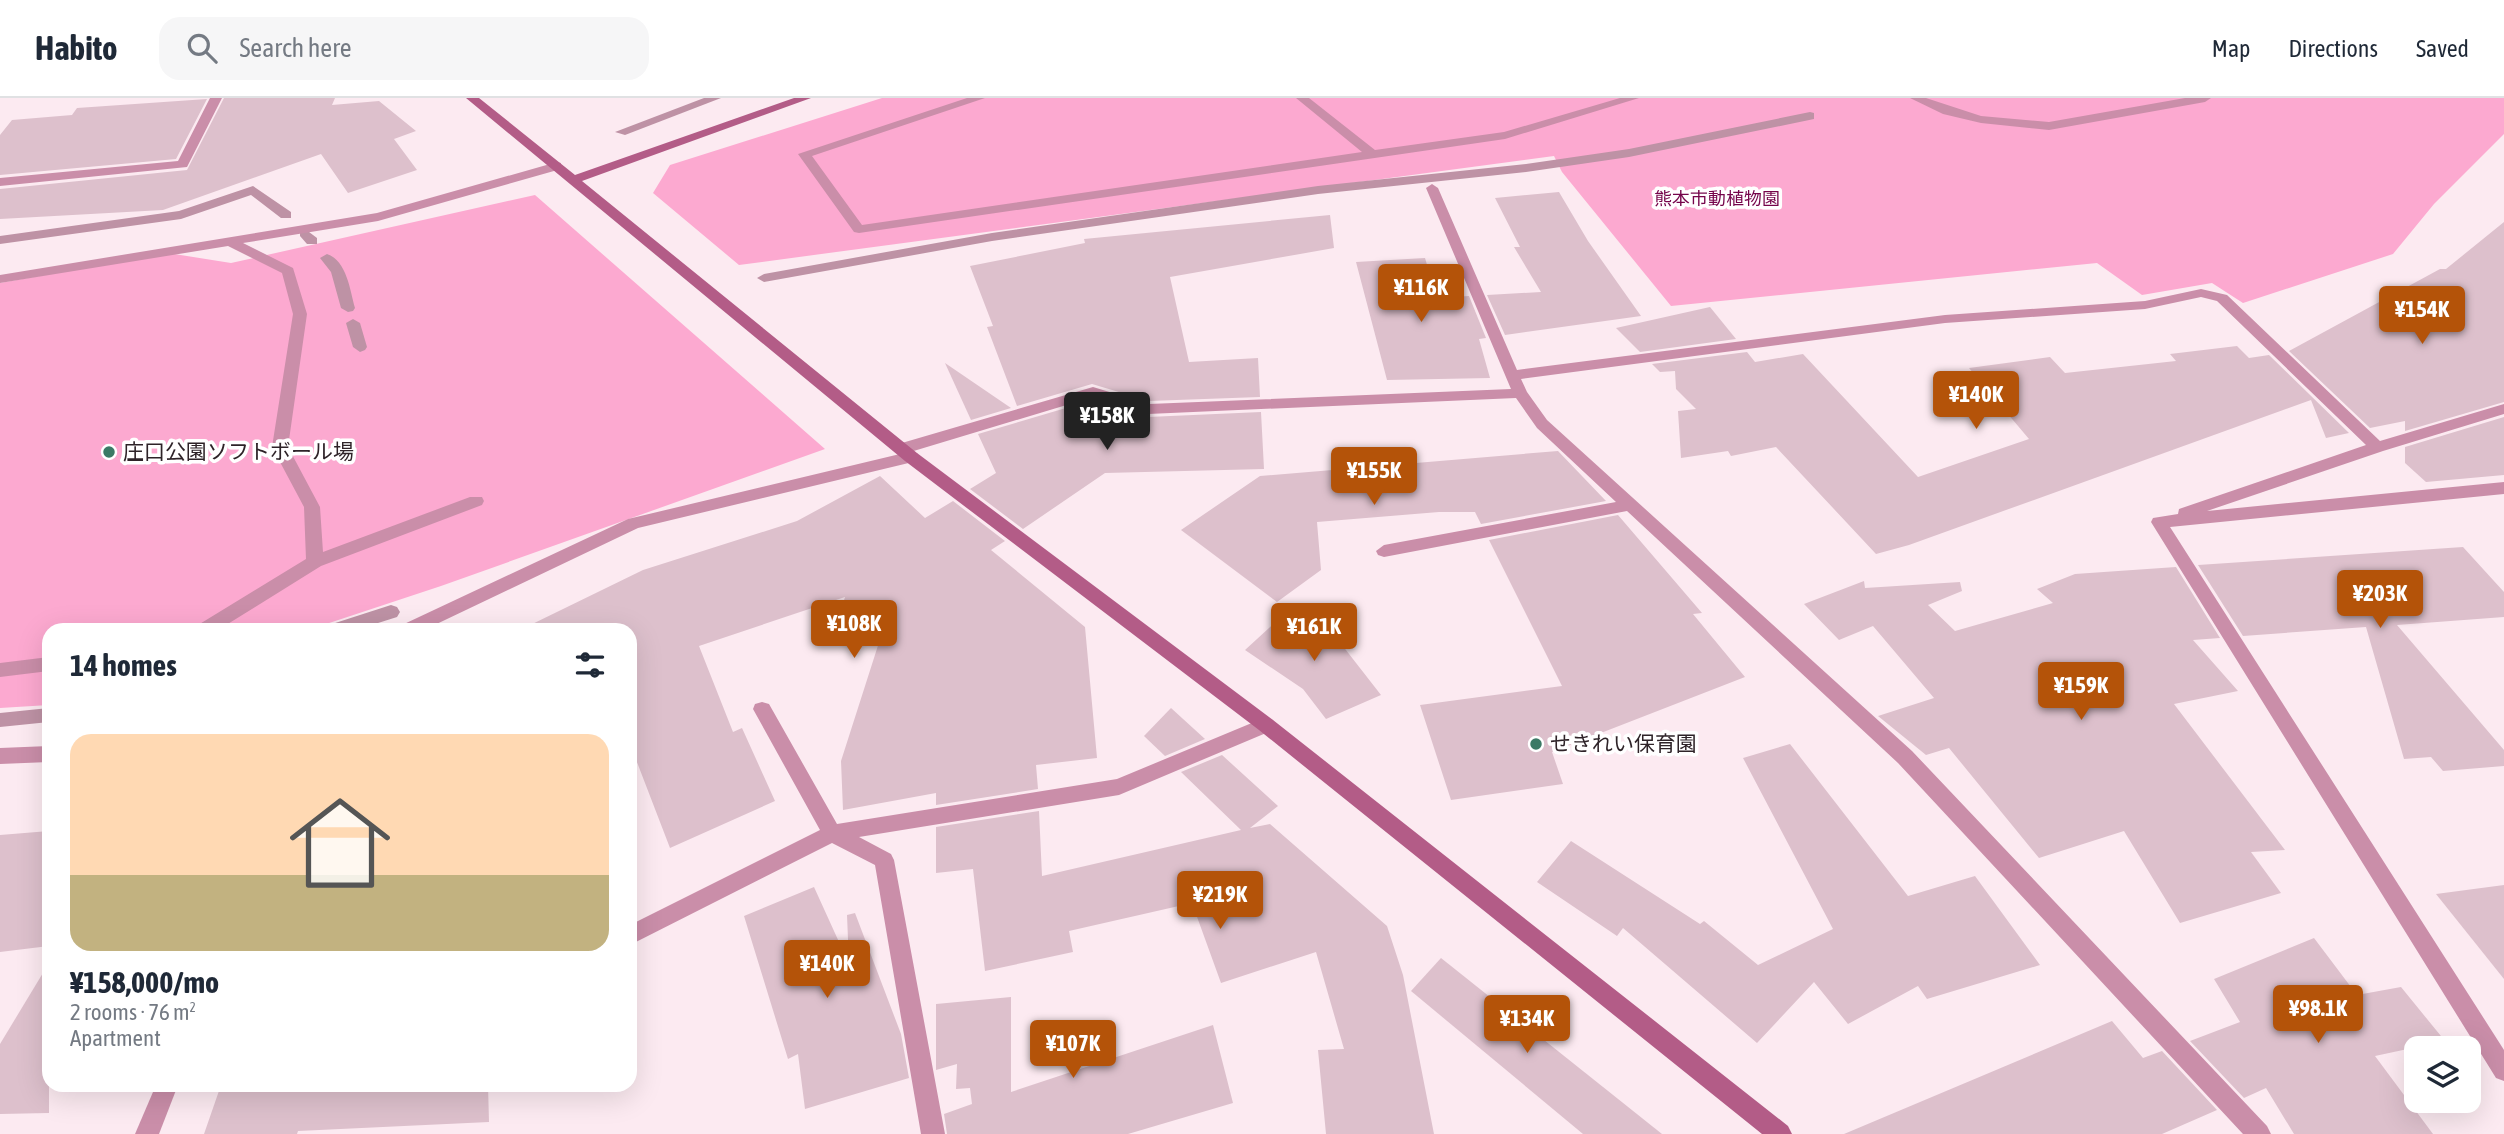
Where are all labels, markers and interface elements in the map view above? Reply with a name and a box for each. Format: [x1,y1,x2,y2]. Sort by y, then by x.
search box [159,17,649,80]
text: Habito [35,29,117,67]
icon: search [183,29,221,67]
text: Search here [239,33,352,63]
text: Map [2212,35,2250,62]
text: Directions [2288,35,2378,62]
text: Saved [2416,35,2469,62]
park label: 熊本市動植物園 [1654,188,1780,209]
pin: ¥116K [1372,264,1470,324]
text: ¥116K [1394,274,1448,300]
pin: ¥154K [2373,286,2471,346]
text: ¥154K [2395,296,2449,322]
pin: ¥140K [1927,372,2025,431]
text: ¥140K [1949,381,2003,407]
pin: ¥158K [1058,392,1156,452]
text: ¥158K [1080,402,1134,428]
place label: 庄口公園ソフトボール場 [123,439,354,463]
marker: 庄口公園ソフトボール場 [101,444,117,460]
pin: ¥155K [1325,448,1423,507]
text: ¥155K [1347,457,1401,483]
pin: ¥203K [2331,570,2429,630]
text: ¥203K [2353,580,2407,606]
pin: ¥108K [805,601,903,660]
pin: ¥161K [1265,603,1363,663]
text: ¥108K [827,610,881,636]
text: ¥161K [1287,613,1341,639]
icon: filters [571,646,609,684]
text: 14 homes [70,648,177,682]
pin: ¥159K [2032,662,2130,722]
text: ¥159K [2054,672,2108,698]
place label: せきれい保育園 [1550,731,1697,755]
marker: せきれい保育園 [1528,736,1544,752]
icon: home [277,780,403,906]
pin: ¥219K [1171,872,1269,931]
text: ¥219K [1193,881,1247,907]
pin: ¥140K [778,940,876,1000]
text: ¥140K [800,950,854,976]
text: ¥158,000/mo [70,965,219,999]
pin: ¥98.1K [2261,986,2375,1045]
text: ¥98.1K [2289,995,2347,1021]
pin: ¥134K [1478,996,1576,1055]
text: 2 rooms · 76 m² [70,999,196,1025]
text: ¥134K [1500,1005,1554,1031]
pin: ¥107K [1024,1020,1122,1080]
text: Apartment [70,1025,161,1051]
text: ¥107K [1046,1030,1100,1056]
map controls [2404,1036,2481,1113]
button: layers [2404,1036,2481,1113]

